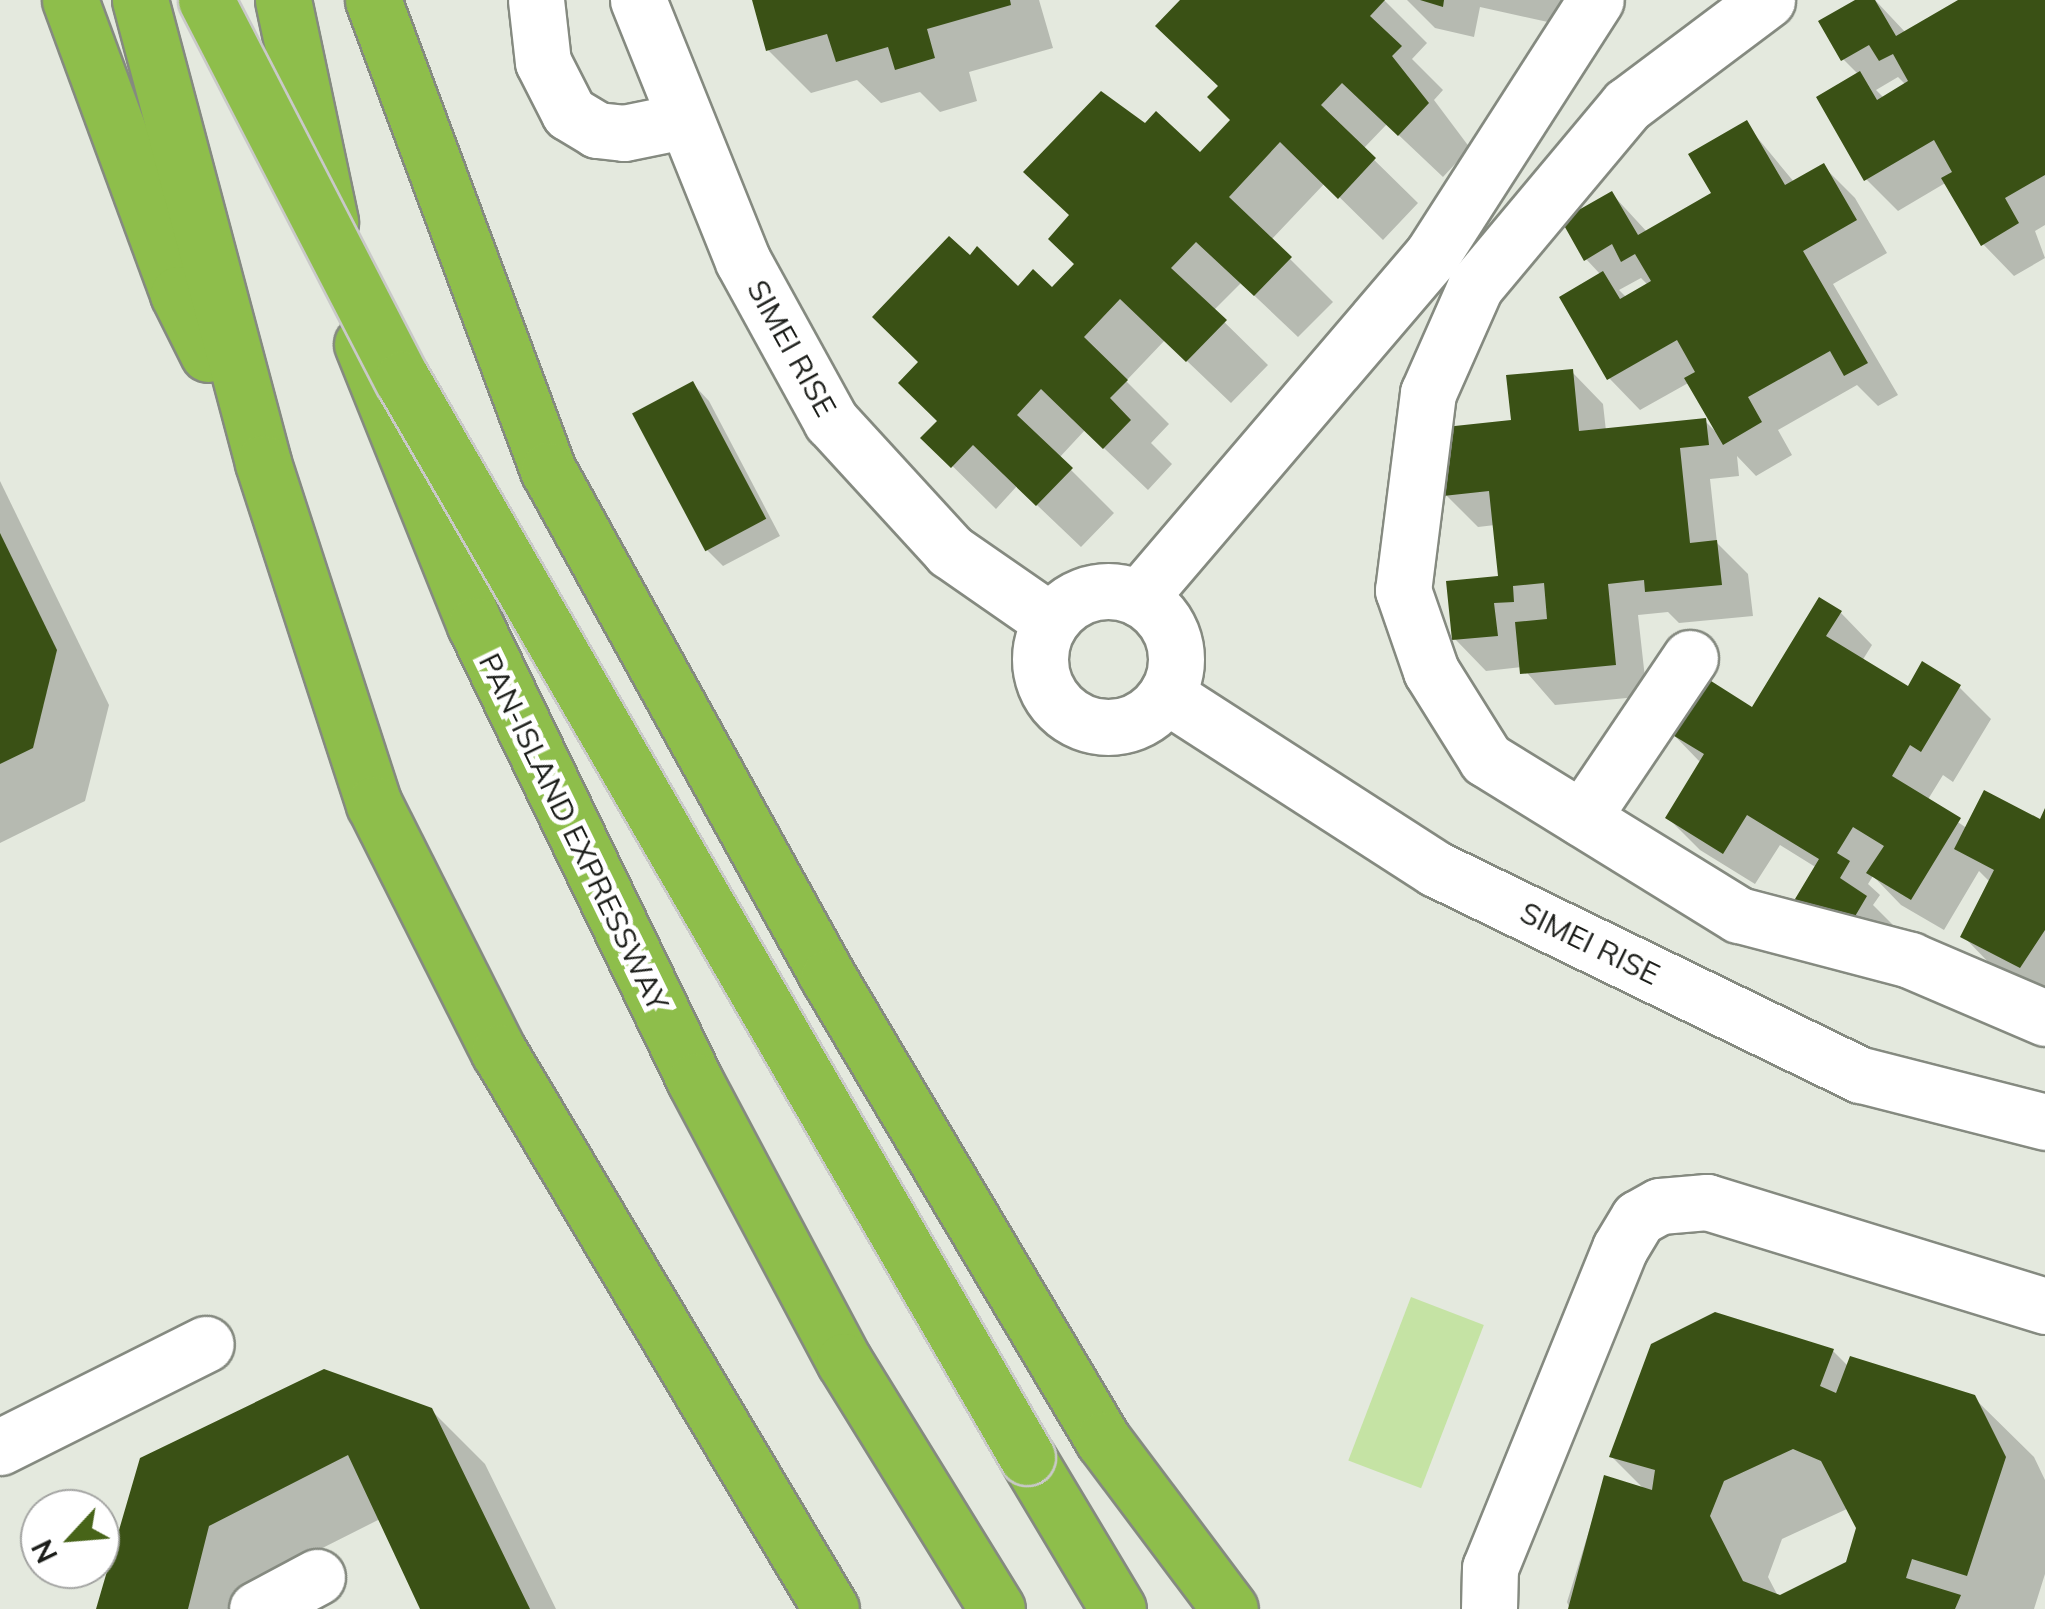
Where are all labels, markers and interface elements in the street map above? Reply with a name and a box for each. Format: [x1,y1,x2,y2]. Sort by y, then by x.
street label: SIMEI RISE [740,274,844,422]
street label: PAN-ISLAND EXPRESSWAY [472,647,676,1017]
street label: SIMEI RISE [1515,894,1665,992]
north arrow [20,1489,120,1589]
text: N [24,1534,65,1569]

